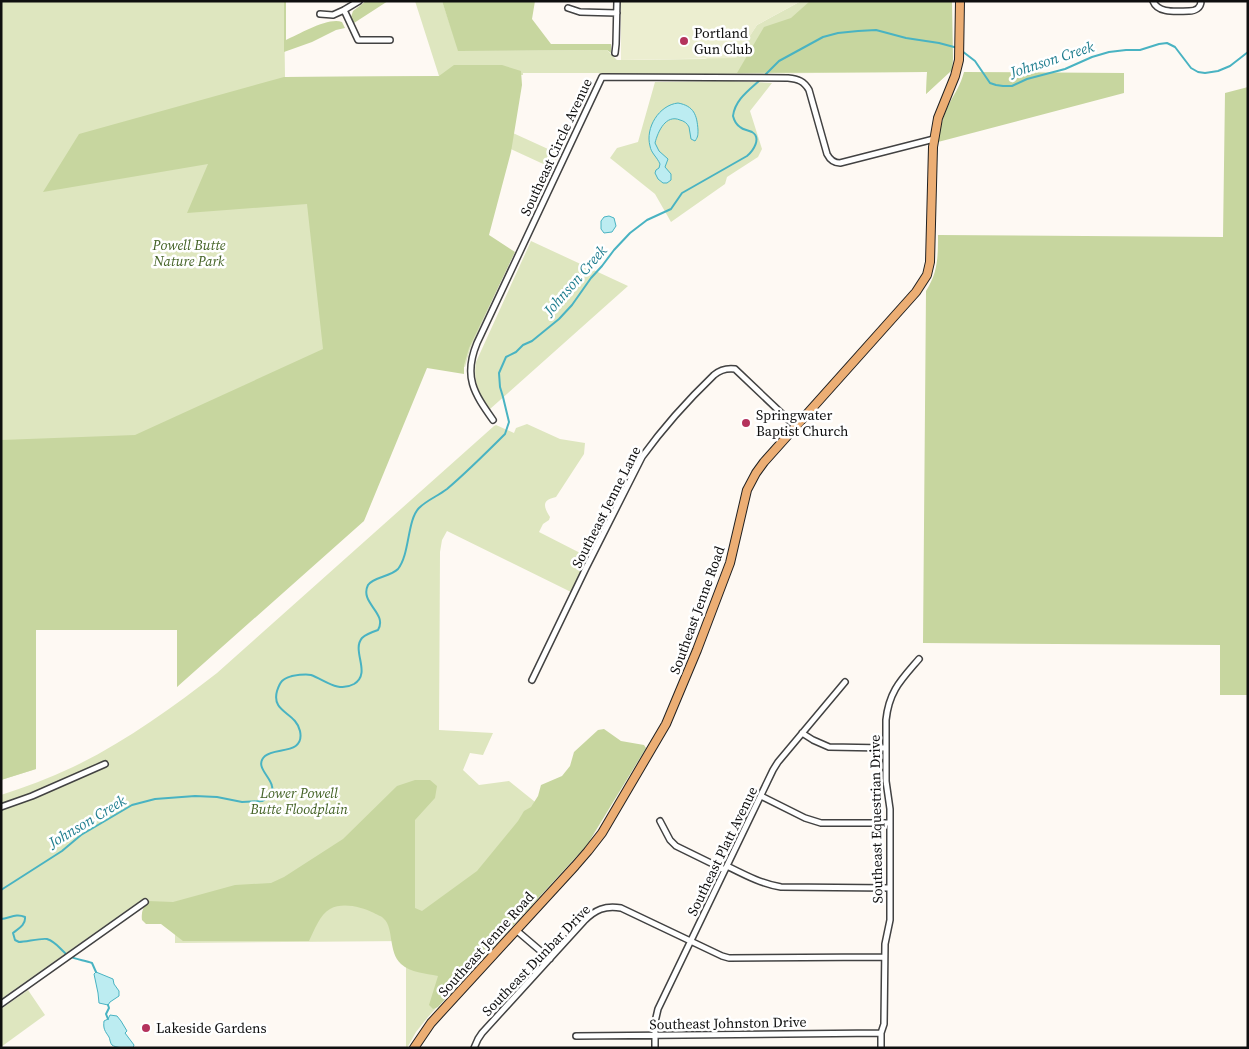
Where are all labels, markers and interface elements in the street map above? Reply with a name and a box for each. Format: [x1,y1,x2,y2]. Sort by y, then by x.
place label: Portland Gun Club [694,23,753,59]
marker: Portland Gun Club [678,35,690,47]
water label: Johnson Creek [1006,35,1097,83]
street label: Southeast Circle Avenue [515,75,597,219]
park label: Powell Butte Nature Park [152,235,226,271]
water label: Johnson Creek [537,240,612,321]
place label: Springwater Baptist Church [756,405,849,441]
marker: Springwater Baptist Church [740,417,752,429]
street label: Southeast Jenne Lane [567,443,645,571]
street label: Southeast Jenne Road [665,543,730,677]
street label: Southeast Equestrian Drive [865,735,887,903]
park label: Lower Powell Butte Floodplain [249,783,348,819]
street label: Southeast Platt Avenue [682,783,762,919]
water label: Johnson Creek [43,789,130,853]
street label: Southeast Jenne Road [433,887,539,1001]
street label: Southeast Dunbar Drive [477,900,595,1020]
street label: Southeast Johnston Drive [649,1012,807,1034]
place label: Lakeside Gardens [156,1018,267,1038]
marker: Lakeside Gardens [140,1022,152,1034]

